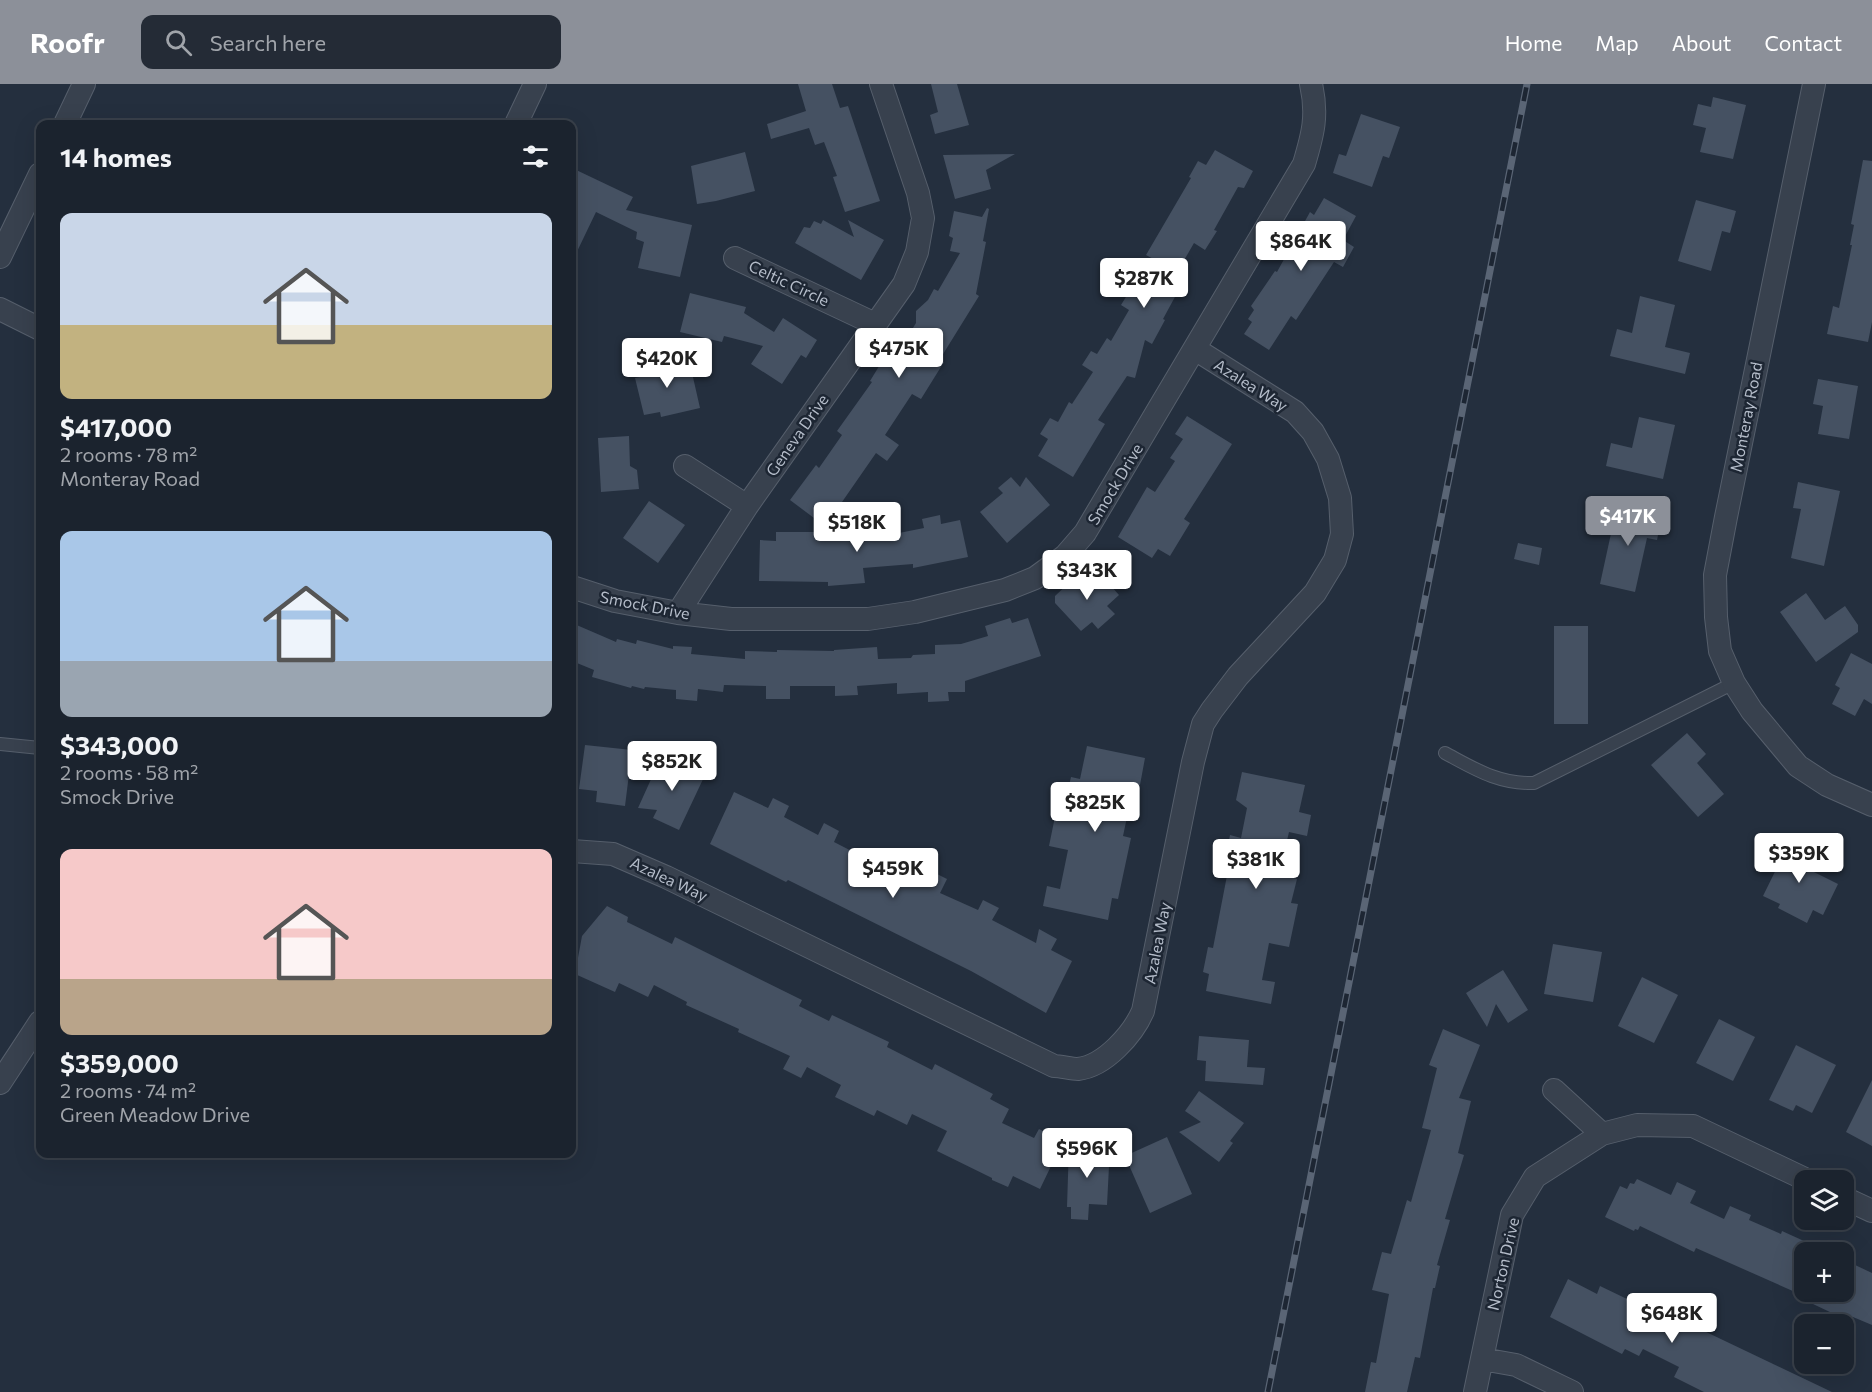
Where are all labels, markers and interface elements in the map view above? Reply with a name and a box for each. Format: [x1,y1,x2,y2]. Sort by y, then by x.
search box [141,15,561,69]
text: Roofr [30,25,105,59]
icon: search [162,26,195,59]
text: Search here [210,29,326,56]
text: Home [1505,30,1562,55]
text: Map [1595,30,1639,55]
text: About [1672,30,1731,55]
text: Contact [1764,30,1842,55]
icon: filters [519,140,552,173]
text: 14 homes [60,141,172,172]
pin: $864K [1259,221,1343,272]
text: $864K [1270,228,1332,252]
icon: home [252,252,360,360]
street label: Celtic Circle [746,256,833,309]
pin: $287K [1102,258,1186,309]
text: $287K [1114,265,1174,289]
pin: $475K [857,328,941,379]
text: $475K [869,335,929,359]
pin: $420K [625,338,709,389]
text: $420K [636,345,698,369]
street label: Azalea Way [1211,354,1292,415]
street label: Monteray Road [1725,360,1766,474]
street label: Geneva Drive [761,390,832,479]
text: $417,000 [60,411,172,442]
street label: Smock Drive [1083,440,1146,528]
text: 2 rooms · 78 m² [60,442,197,466]
text: Monteray Road [60,466,200,490]
pin: $417K [1586,496,1670,547]
pin: $518K [815,502,899,553]
text: $417K [1599,503,1657,527]
text: $518K [828,509,886,533]
pin: $343K [1045,550,1129,601]
text: $343K [1056,557,1118,581]
icon: home [252,570,360,678]
street label: Smock Drive [599,586,692,623]
text: $343,000 [60,729,179,760]
pin: $852K [630,741,714,792]
text: $852K [642,748,702,772]
text: 2 rooms · 58 m² [60,760,198,784]
pin: $825K [1053,782,1137,833]
text: Smock Drive [60,784,174,808]
text: $825K [1065,789,1125,813]
pin: $359K [1757,833,1841,884]
pin: $381K [1214,839,1298,890]
text: $359K [1768,840,1830,864]
text: $381K [1227,846,1285,870]
pin: $459K [851,848,935,899]
street label: Azalea Way [627,852,711,905]
text: $459K [862,855,924,879]
icon: home [252,888,360,996]
street label: Azalea Way [1139,900,1174,986]
text: $359,000 [60,1047,179,1078]
text: 2 rooms · 74 m² [60,1078,196,1102]
text: Green Meadow Drive [60,1102,250,1126]
pin: $596K [1045,1128,1129,1179]
text: $596K [1056,1135,1118,1159]
map controls [1794,1170,1854,1374]
button: layers [1794,1170,1854,1230]
street label: Norton Drive [1483,1216,1522,1312]
button: + [1794,1242,1854,1302]
pin: $648K [1630,1293,1714,1344]
text: $648K [1641,1300,1703,1324]
button: − [1794,1314,1854,1374]

